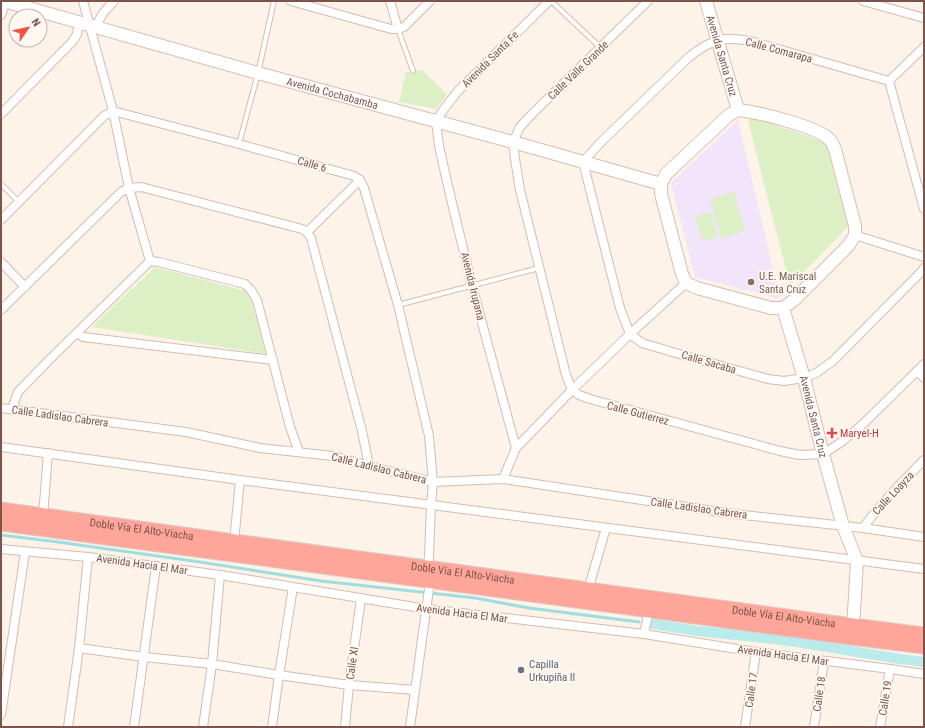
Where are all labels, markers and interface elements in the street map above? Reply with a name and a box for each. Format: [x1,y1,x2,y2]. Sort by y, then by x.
north arrow [8,8,48,48]
street label: Avenida Santa Cruz [703,14,740,98]
text: N [29,16,43,29]
street label: Avenida Santa Fe [459,28,521,90]
street label: Calle Comarapa [744,35,814,66]
street label: Calle Valle Grande [545,38,611,102]
street label: Avenida Cochabamba [285,75,379,112]
street label: Calle 6 [296,154,328,175]
street label: Avenida Irupana [458,251,487,322]
place label: U.E. Mariscal Santa Cruz [759,270,816,296]
marker: U.E. Mariscal Santa Cruz [746,277,756,287]
street label: Calle Sacaba [680,348,738,376]
street label: Avenida Santa Cruz [797,374,830,460]
street label: Calle Gutierrez [605,399,670,428]
street label: Calle Ladislao Cabrera [11,403,109,430]
place label: Maryel-H [840,427,879,440]
marker: Maryel-H [827,428,837,438]
street label: Calle Ladislao Cabrera [330,450,428,487]
street label: Calle Loayza [870,469,917,518]
street label: Calle Ladislao Cabrera [650,495,748,522]
street label: Doble Vía El Alto-Viacha [89,516,194,543]
street label: Avenida Hacia El Mar [96,552,189,577]
street label: Doble Vía El Alto-Viacha [410,560,515,587]
street label: Avenida Hacia El Mar [416,601,509,626]
street label: Doble Vía El Alto-Viacha [731,604,836,631]
street label: Avenida Hacia El Mar [737,643,830,668]
street label: Calle XI [344,646,361,680]
place label: Capilla Urkupiña II [529,658,575,684]
marker: Capilla Urkupiña II [516,665,526,675]
street label: Calle 17 [743,672,760,708]
street label: Calle 18 [811,676,828,712]
street label: Calle 19 [876,680,895,716]

